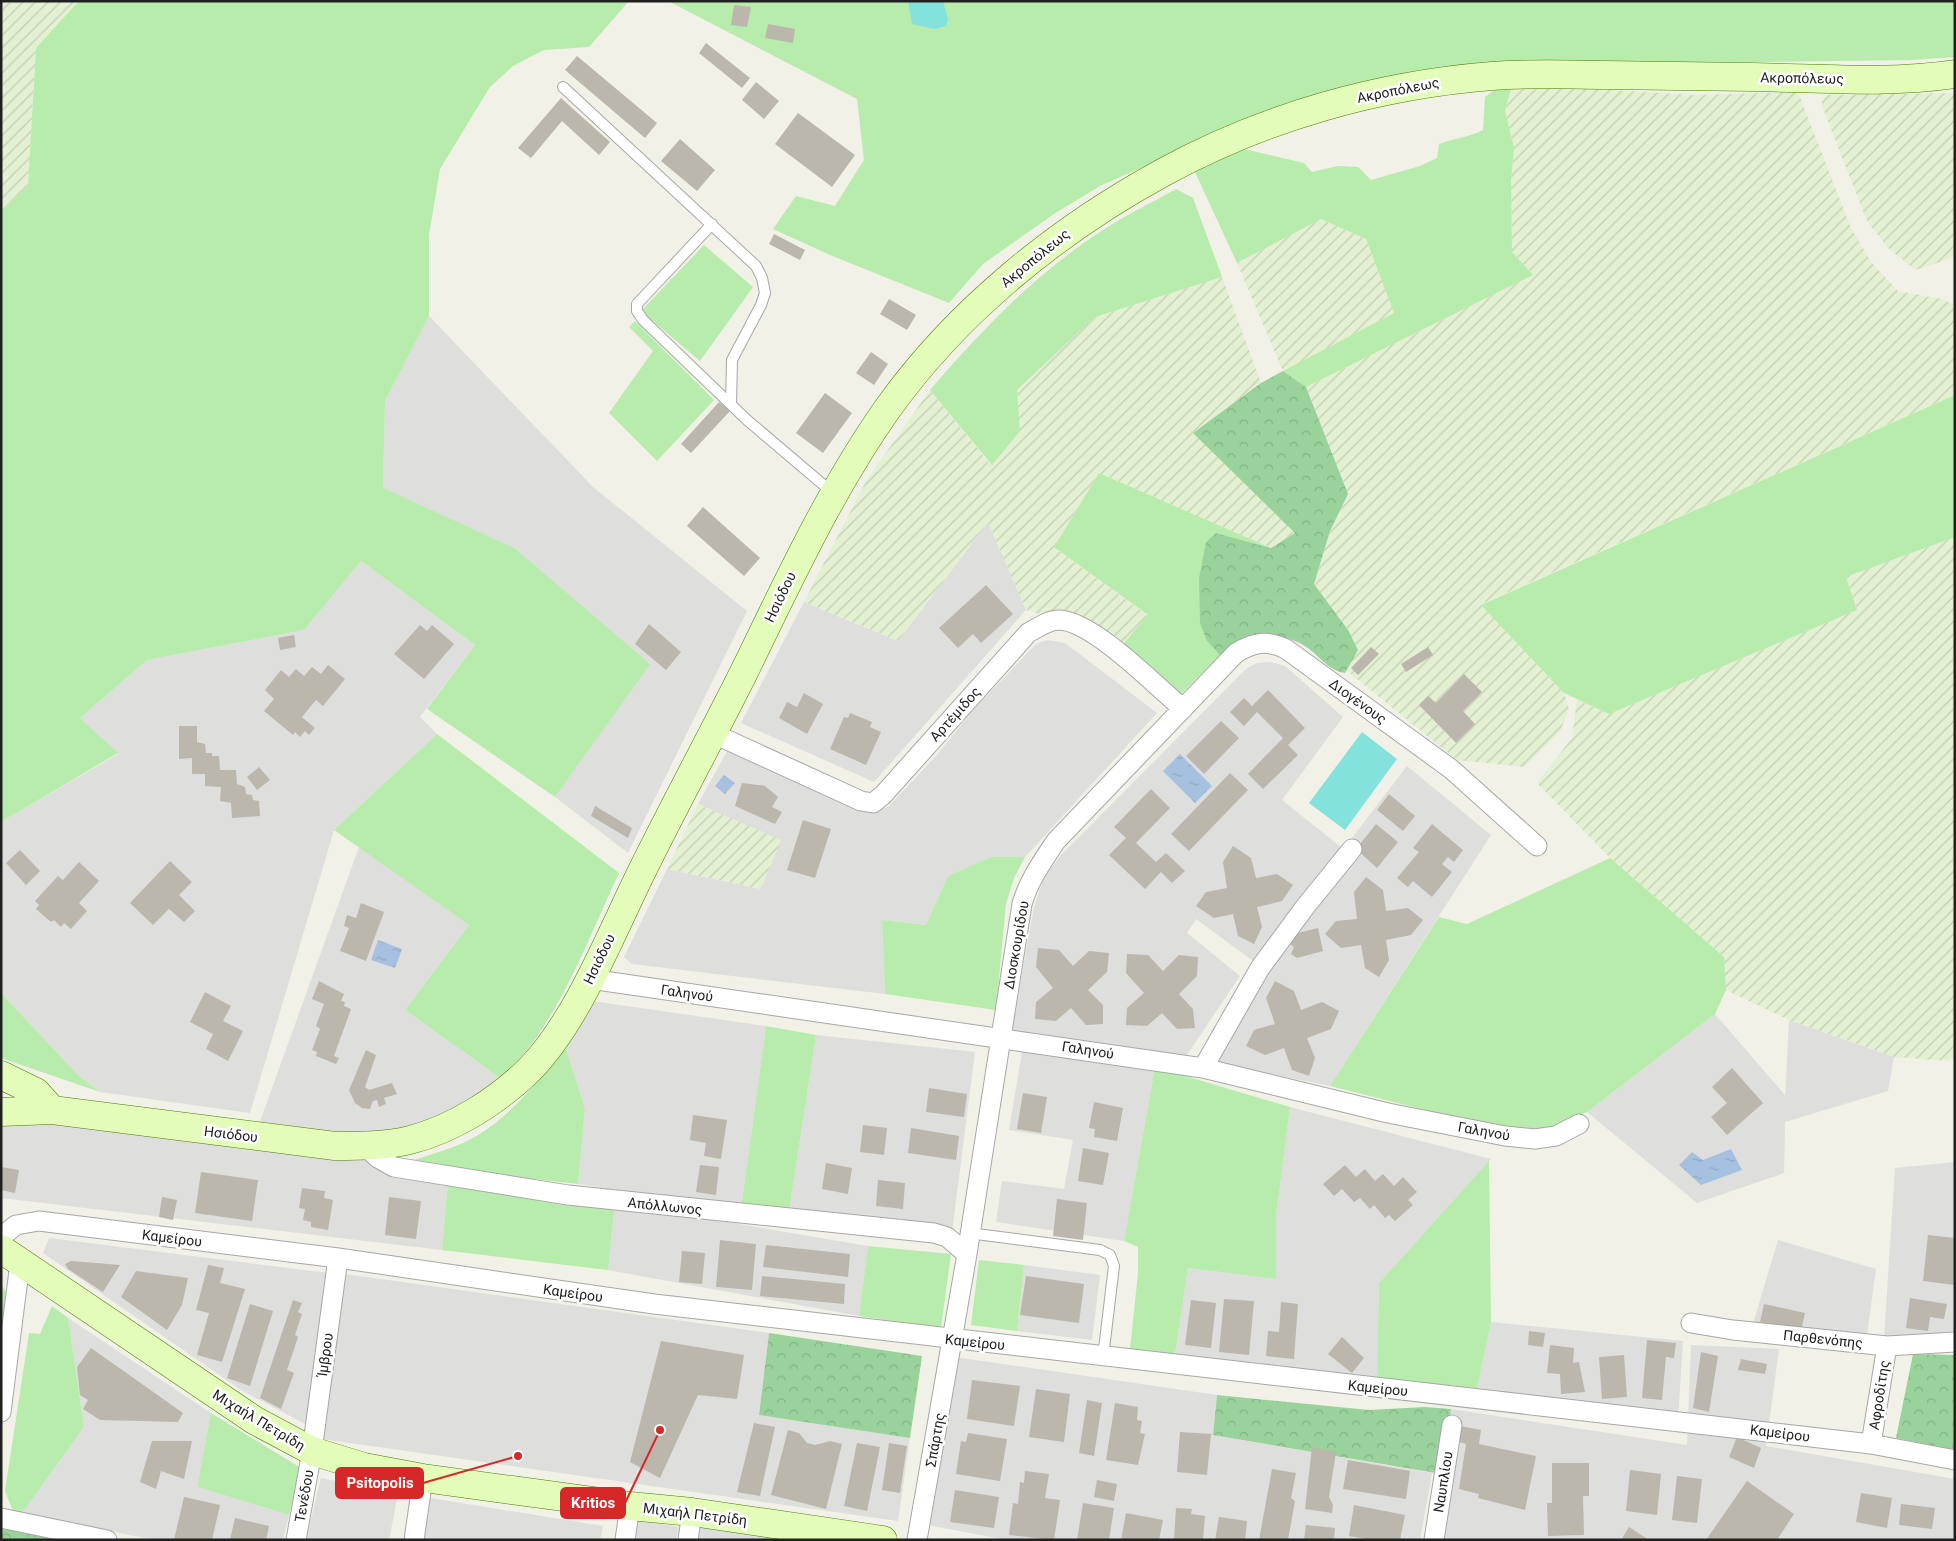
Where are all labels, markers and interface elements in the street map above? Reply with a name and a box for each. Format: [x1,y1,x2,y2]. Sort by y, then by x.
street label: Ακροπόλεως [1760,69,1844,87]
street label: Ακροπόλεως [1355,74,1441,106]
street label: Ακροπόλεως [997,225,1073,291]
street label: Ησιόδου [761,569,799,625]
street label: Διογένους [1326,675,1390,727]
street label: Αρτέμιδος [926,683,984,745]
street label: Διοσκουρίδου [1000,899,1032,991]
street label: Ησιόδου [580,931,618,987]
street label: Γαληνού [660,981,714,1005]
street label: Γαληνού [1061,1038,1115,1062]
street label: Γαληνού [1457,1119,1511,1143]
street label: Ησιόδου [203,1123,259,1145]
street label: Απόλλωνος [627,1194,703,1218]
street label: Καμείρου [141,1226,203,1250]
street label: Καμείρου [542,1281,604,1305]
street label: Παρθενόπης [1782,1327,1864,1351]
street label: Καμείρου [944,1331,1006,1353]
street label: Ίμβρου [314,1332,336,1379]
street label: Αφροδίτης [1866,1359,1893,1431]
street label: Καμείρου [1347,1377,1409,1399]
street label: Μιχαήλ Πετρίδη [210,1386,308,1454]
street label: Σπάρτης [922,1412,948,1468]
street label: Καμείρου [1749,1421,1811,1445]
street label: Ναυπλίου [1430,1450,1456,1514]
callout: Psitopolis [336,1468,423,1498]
street label: Τενέδου [292,1469,316,1523]
text: Psitopolis [346,1474,414,1492]
callout: Kritios [561,1488,625,1518]
text: Kritios [571,1494,615,1512]
street label: Μιχαήλ Πετρίδη [642,1500,748,1528]

